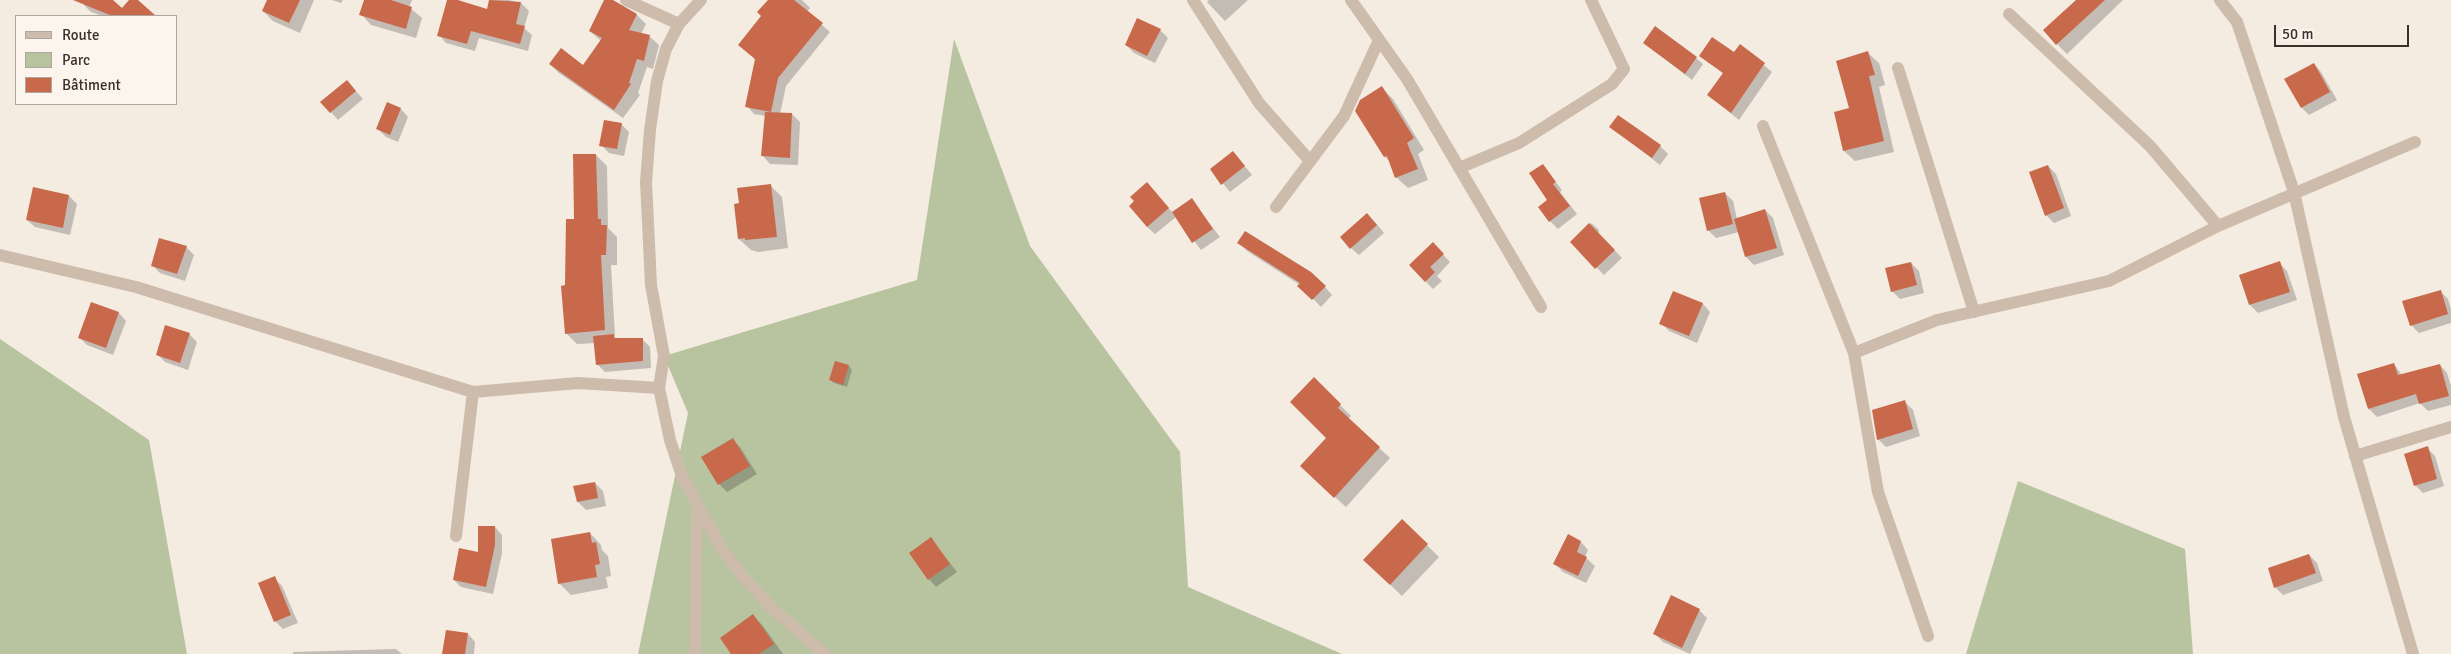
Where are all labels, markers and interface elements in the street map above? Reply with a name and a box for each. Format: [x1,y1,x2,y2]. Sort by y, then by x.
legend [15,15,178,105]
scale bar [2276,15,2411,47]
text: 50 m [2282,25,2313,43]
text: Route [62,26,99,44]
text: Parc [62,51,90,69]
text: Bâtiment [62,76,121,94]

